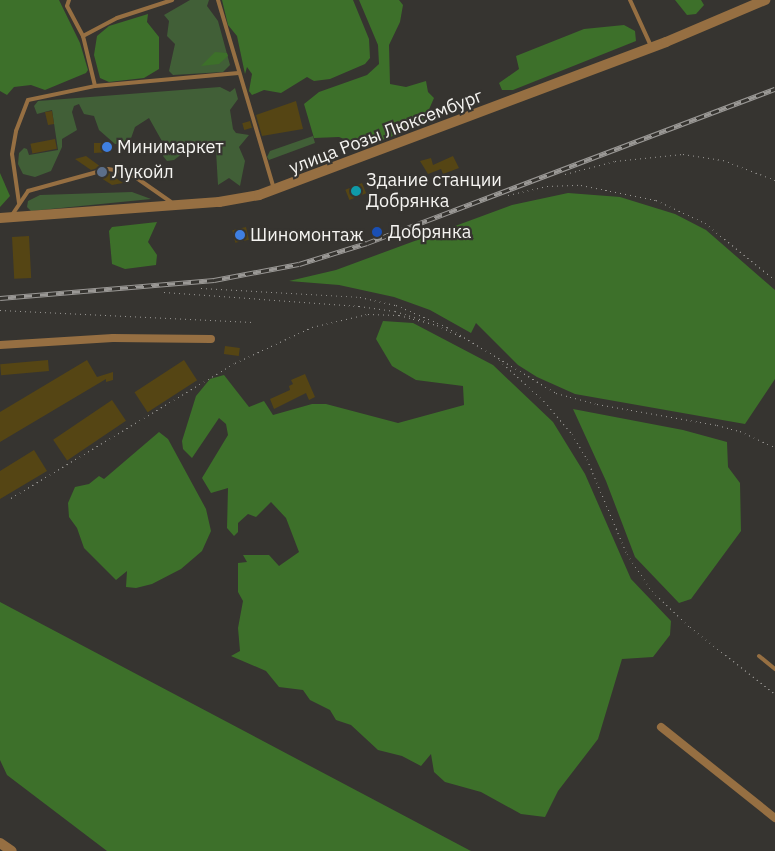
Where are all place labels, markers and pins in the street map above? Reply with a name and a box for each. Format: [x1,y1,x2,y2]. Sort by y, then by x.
place label: Минимаркет [117,136,224,158]
marker: Минимаркет [101,141,113,153]
place label: Лукойл [112,161,174,183]
marker: Лукойл [96,166,108,178]
place label: Здание станции Добрянка [366,170,502,212]
marker: Здание станции Добрянка [350,185,362,197]
place label: Добрянка [388,221,471,243]
place label: Шинoмонтаж [250,224,363,246]
marker: Добрянка [370,225,384,239]
marker: Шинoмонтаж [234,229,246,241]

